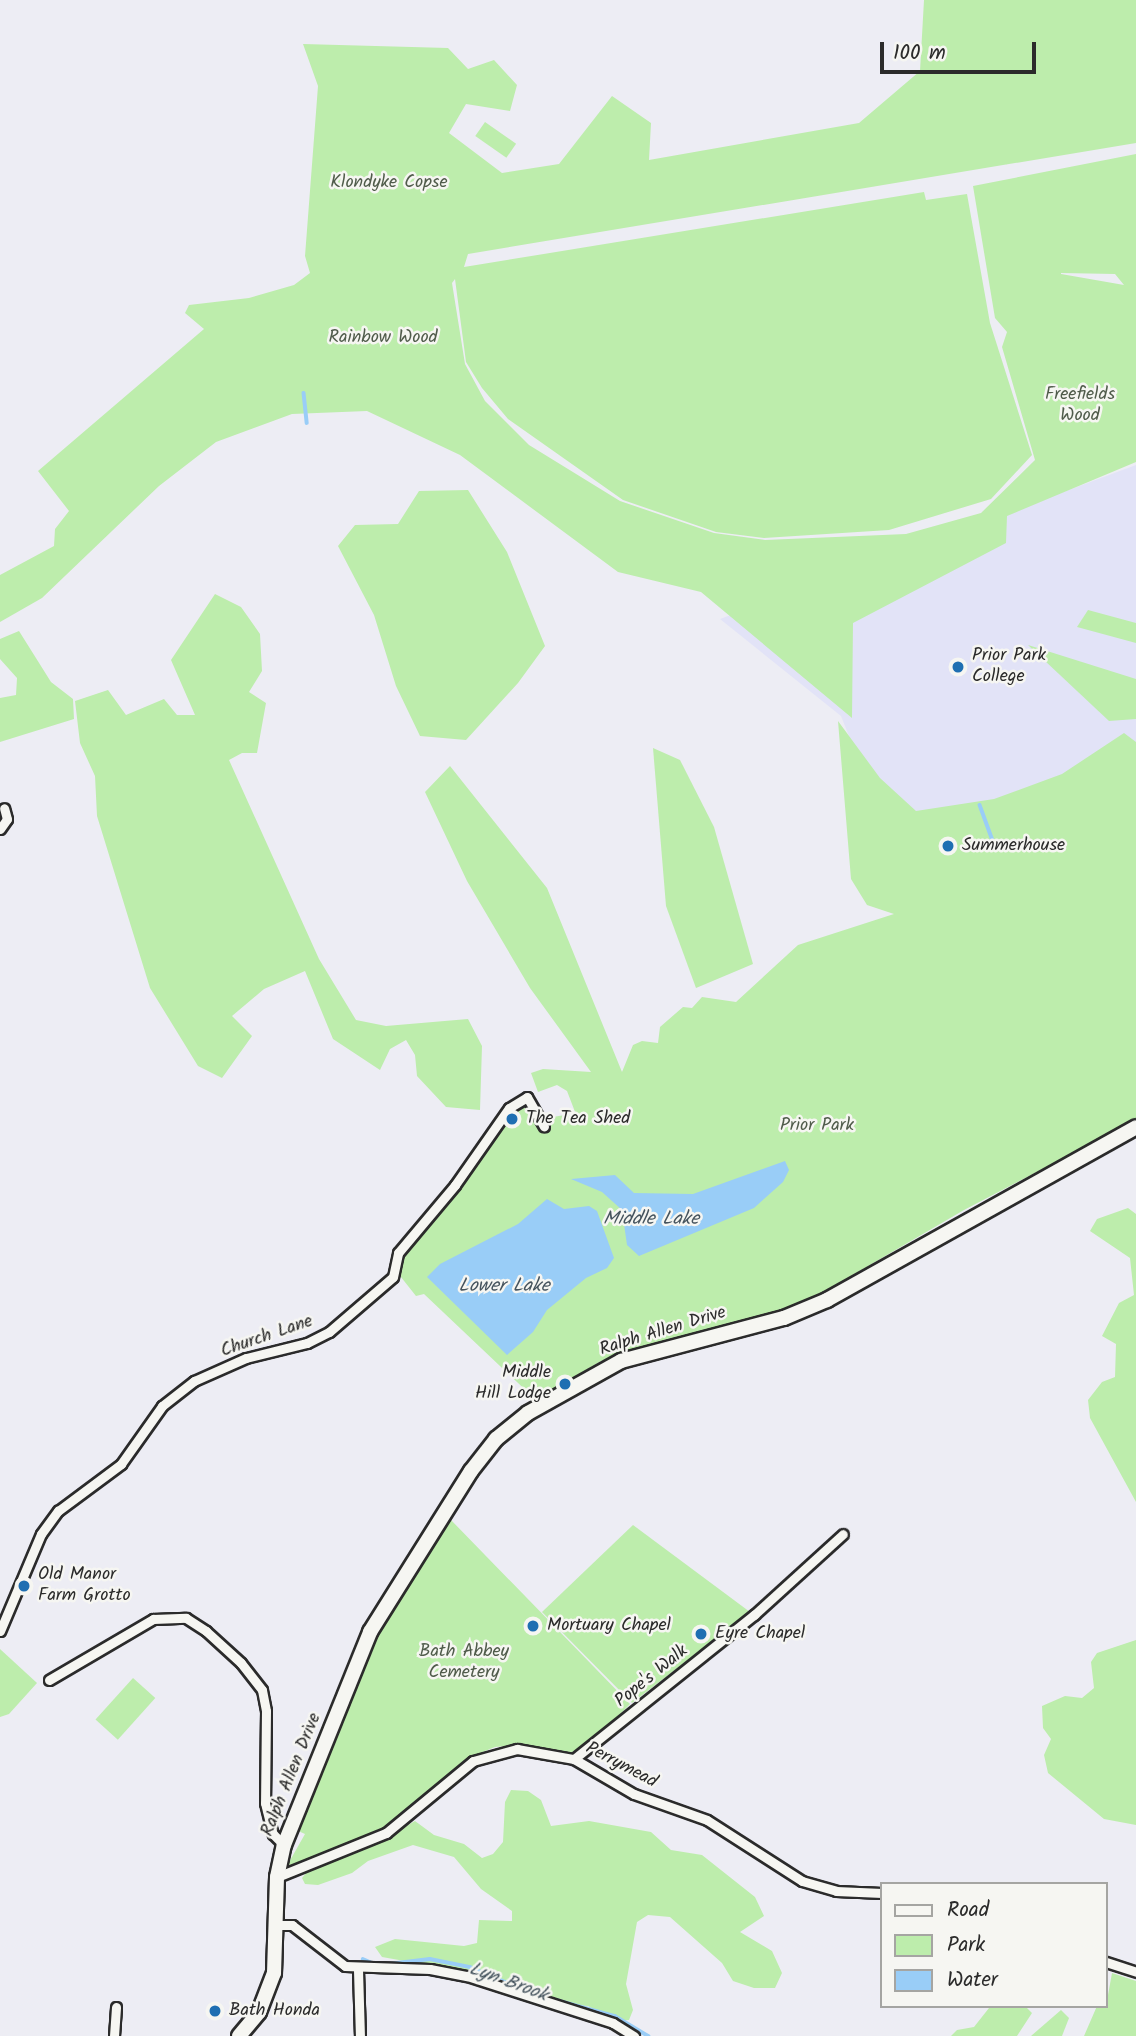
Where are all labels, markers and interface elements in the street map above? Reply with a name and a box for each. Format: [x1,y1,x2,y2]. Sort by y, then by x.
scale bar [884,28,1040,72]
text: 100 m [893,37,946,70]
park label: Klondyke Copse [330,172,448,194]
park label: Rainbow Wood [328,327,438,349]
park label: Freefields Wood [1045,385,1115,428]
place label: Prior Park College [972,646,1046,688]
marker: Prior Park College [950,659,966,675]
place label: Summerhouse [962,835,1065,857]
marker: Summerhouse [940,838,956,854]
place label: The Tea Shed [526,1108,630,1130]
marker: The Tea Shed [504,1111,520,1127]
park label: Prior Park [780,1115,854,1137]
water label: Middle Lake [603,1209,699,1231]
water label: Lower Lake [459,1276,549,1298]
street label: Ralph Allen Drive [597,1303,729,1361]
street label: Church Lane [218,1311,316,1363]
place label: Middle Hill Lodge [475,1363,551,1406]
marker: Middle Hill Lodge [557,1376,573,1392]
place label: Old Manor Farm Grotto [38,1565,131,1608]
marker: Old Manor Farm Grotto [16,1578,32,1594]
place label: Mortuary Chapel [547,1615,671,1637]
marker: Mortuary Chapel [525,1618,541,1634]
place label: Eyre Chapel [715,1623,805,1645]
marker: Eyre Chapel [693,1626,709,1642]
street label: Pope's Walk [611,1641,693,1713]
park label: Bath Abbey Cemetery [419,1642,509,1684]
street label: Ralph Allen Drive [257,1710,327,1840]
street label: Perrymead [581,1738,661,1794]
legend [880,1882,1108,2008]
text: Road [947,1894,989,1927]
text: Park [947,1929,985,1962]
water label: Lyn Brook [466,1958,550,2008]
text: Water [947,1964,998,1997]
place label: Bath Honda [229,2000,320,2022]
marker: Bath Honda [207,2003,223,2019]

